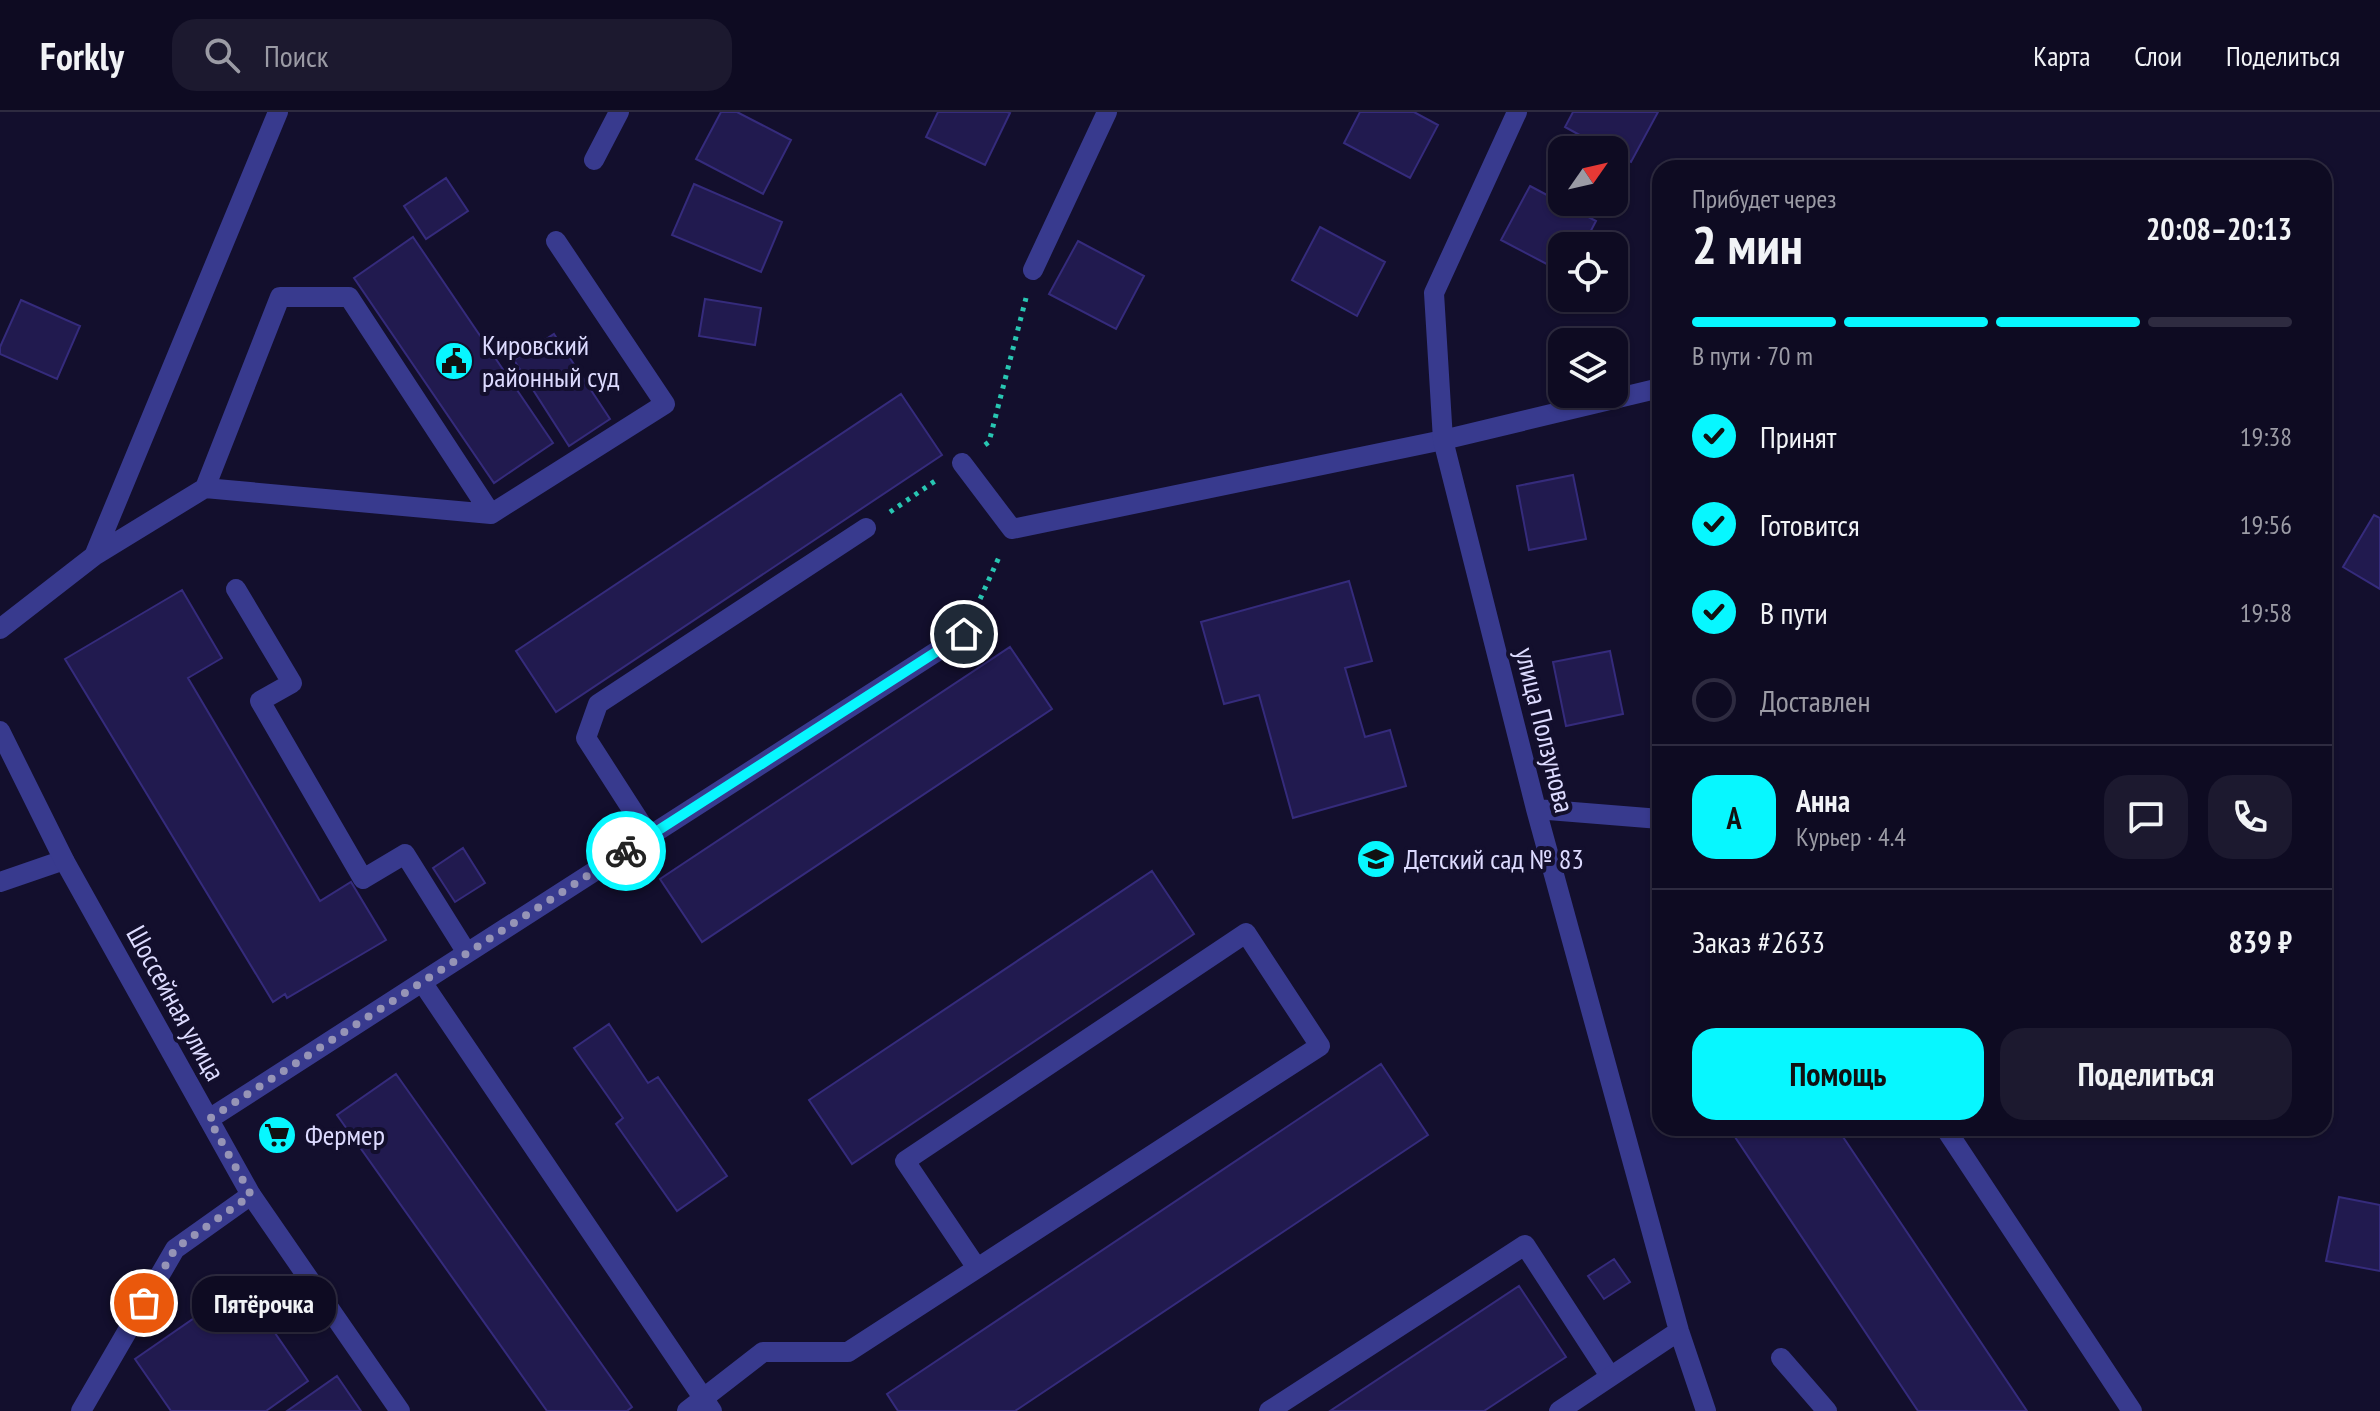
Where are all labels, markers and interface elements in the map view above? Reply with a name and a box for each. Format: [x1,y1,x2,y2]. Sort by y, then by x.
search box [172,19,732,91]
text: Forkly [40,31,124,80]
icon: search [200,33,244,77]
text: Поиск [264,36,328,75]
text: Карта [2033,37,2090,74]
text: Слои [2134,37,2182,74]
text: Поделиться [2226,37,2340,74]
north arrow [1548,136,1628,216]
map controls [1548,136,1628,408]
text: Прибудет через [1692,182,1836,215]
text: 20:08–20:13 [2146,209,2292,248]
text: 2 мин [1692,211,1803,278]
button: locate [1548,232,1628,312]
place label: Кировский районный суд [482,326,619,395]
button: layers [1548,328,1628,408]
text: В пути · 70 m [1692,339,1813,372]
public building icon: Кировский районный суд [433,340,475,382]
icon: check [1692,414,1736,458]
text: Принят [1760,417,1836,456]
text: 19:38 [2240,420,2292,453]
icon: check [1692,502,1736,546]
text: Готовится [1760,505,1860,544]
text: 19:56 [2240,508,2292,541]
icon: check [1692,590,1736,634]
text: В пути [1760,593,1828,632]
text: 19:58 [2240,596,2292,629]
pin [930,600,998,668]
icon: home [942,612,986,656]
street label: улица Ползунова [1507,644,1584,816]
text: Доставлен [1760,681,1870,720]
button: chat [2104,775,2188,859]
button: phone [2208,775,2292,859]
text: Анна [1796,781,1850,820]
text: А [1726,798,1742,837]
courier [586,811,666,891]
text: Курьер · 4.4 [1796,820,1906,853]
icon: bike [604,829,648,873]
school or university icon: Детский сад № 83 [1355,838,1397,880]
place label: Детский сад № 83 [1404,840,1584,877]
street label: Шоссейная улица [119,919,234,1087]
text: Заказ #2633 [1692,922,1825,961]
text: 839 ₽ [2228,922,2292,961]
button: Помощь [1692,1028,1984,1120]
button: Поделиться [2000,1028,2292,1120]
supermarket icon: Фермер [256,1114,298,1156]
place label: Фермер [305,1116,385,1153]
pin [110,1269,178,1337]
callout: Пятёрочка [192,1275,336,1331]
icon: bag [122,1281,166,1325]
text: Пятёрочка [214,1287,314,1320]

